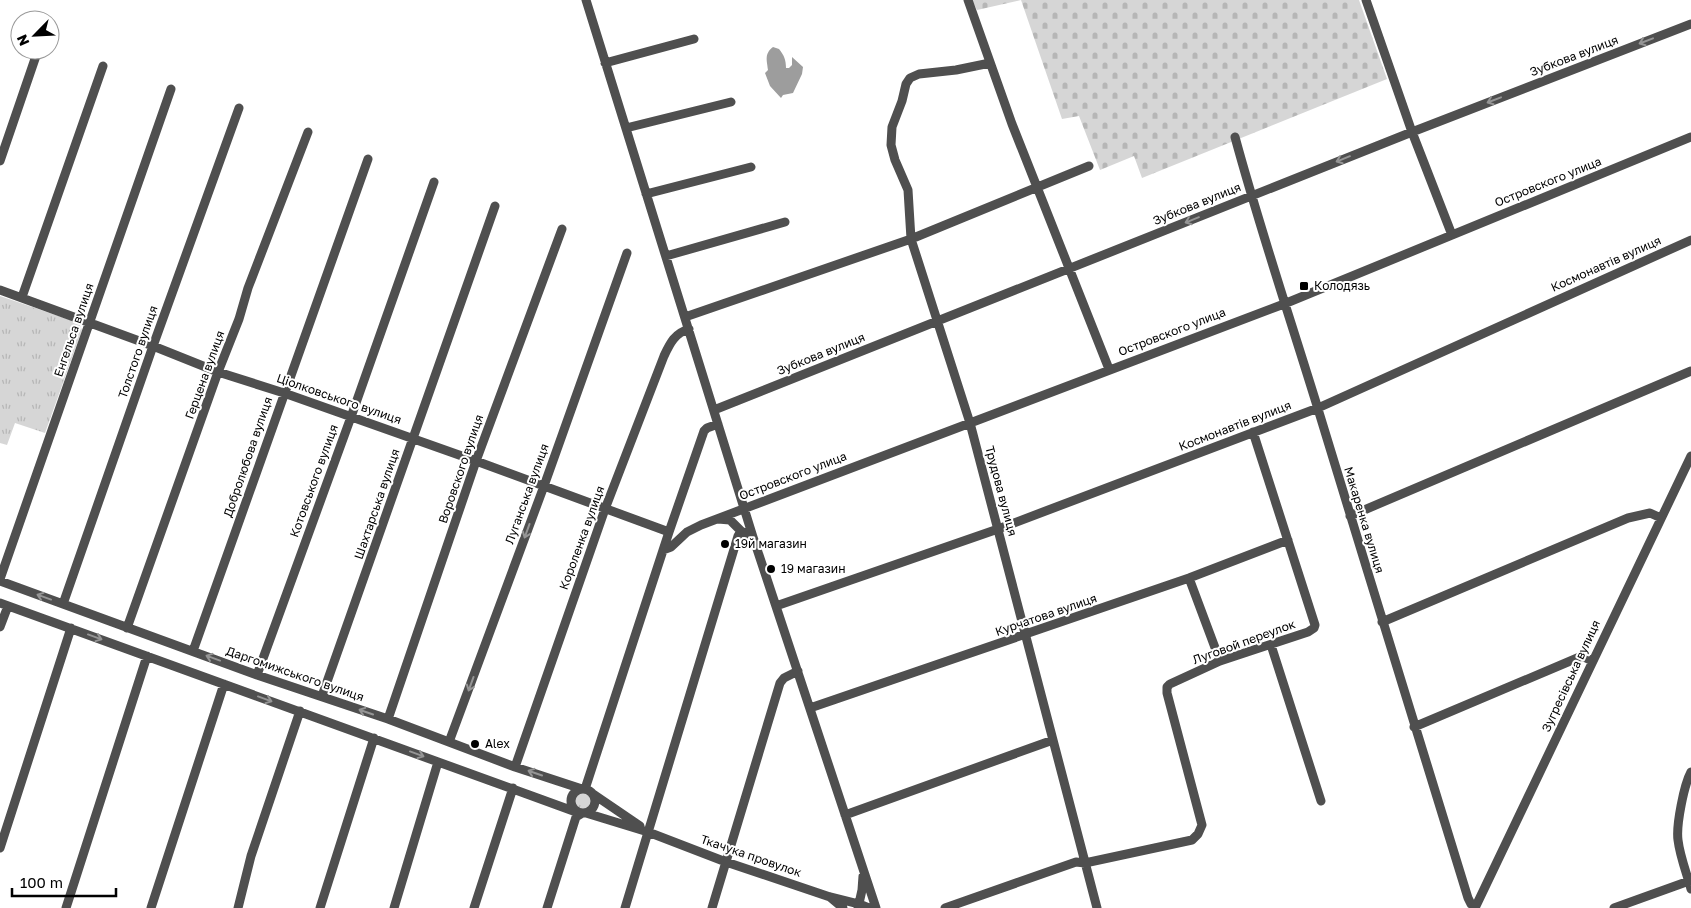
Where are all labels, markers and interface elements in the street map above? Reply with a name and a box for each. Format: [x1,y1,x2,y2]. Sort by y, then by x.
north arrow [10,10,60,60]
text: N [13,32,33,49]
street label: Зубкова вулиця [1527,32,1620,79]
one-way arrow [1638,38,1653,47]
one-way arrow [1487,96,1502,105]
street label: Островского улица [1492,153,1603,210]
one-way arrow [1336,155,1351,165]
street label: Зубкова вулиця [1151,179,1243,228]
one-way arrow [1185,216,1200,225]
street label: Космонавтів вулиця [1548,232,1663,295]
place label: Колодязь [1314,278,1370,293]
marker: Колодязь [1298,280,1310,292]
street label: Енгельса вулиця [50,281,97,379]
street label: Толстого вулиця [115,303,160,400]
street label: Островского улица [1116,304,1228,359]
street label: Герцена вулиця [182,329,227,421]
street label: Зубкова вулиця [775,329,867,378]
street label: Ціолковського вулиця [275,370,404,427]
street label: Добролюбова вулиця [220,395,275,519]
street label: Космонавтів вулиця [1177,397,1293,454]
street label: Воровского вулиця [435,412,486,525]
street label: Котовського вулиця [286,422,341,539]
street label: Луганська вулиця [501,442,552,546]
street label: Трудова вулиця [982,444,1021,538]
street label: Шахтарська вулиця [351,447,402,561]
street label: Островского улица [737,448,849,503]
street label: Макаренка вулиця [1341,465,1388,575]
street label: Короленка вулиця [556,484,607,592]
one-way arrow [522,523,531,539]
place label: 19й магазин [735,536,807,551]
marker: 19й магазин [719,538,731,550]
place label: 19 магазин [781,561,846,576]
marker: 19 магазин [765,563,777,575]
street label: Курчатова вулиця [993,590,1099,639]
one-way arrow [36,592,52,601]
street label: Луговой переулок [1190,616,1297,667]
street label: Зугресівська вулиця [1538,617,1603,734]
one-way arrow [87,633,103,642]
street label: Даргомижського вулиця [224,643,366,704]
one-way arrow [206,653,221,663]
one-way arrow [466,676,475,691]
one-way arrow [256,695,272,704]
one-way arrow [359,707,375,716]
place label: Alex [485,736,510,751]
marker: Alex [469,738,481,750]
one-way arrow [409,750,425,759]
one-way arrow [528,768,544,778]
street label: Ткачука провулок [699,831,804,880]
scale bar [12,866,116,898]
text: 100 m [20,873,63,891]

